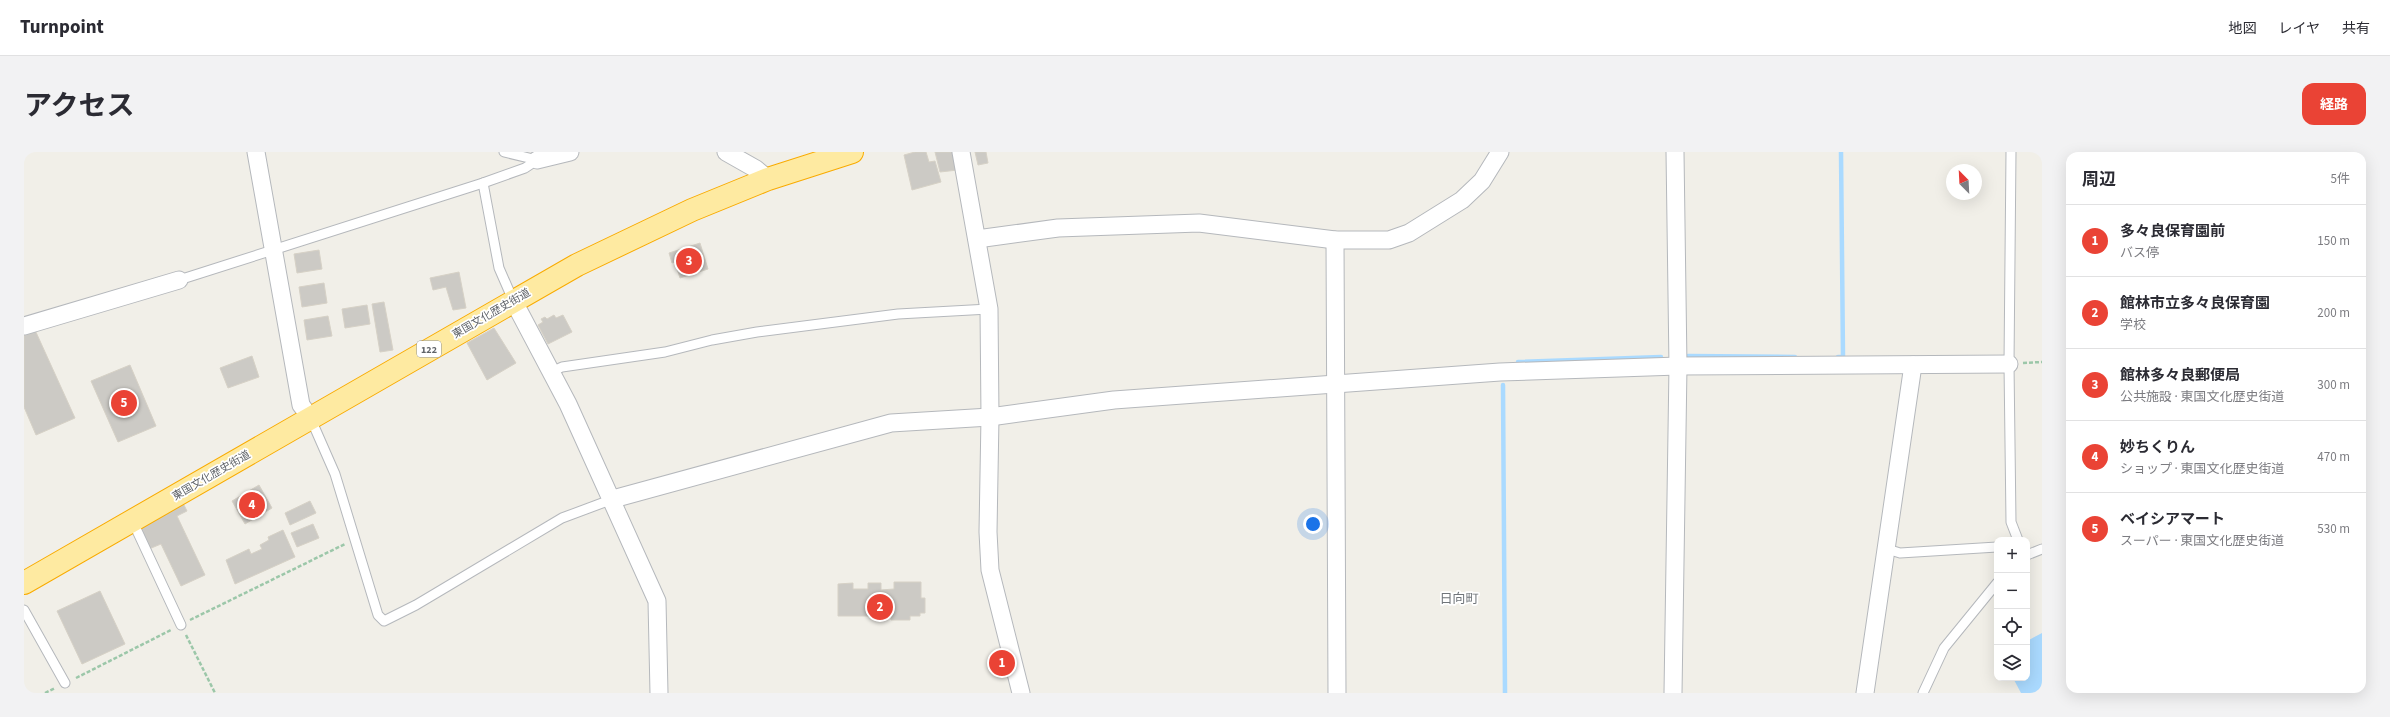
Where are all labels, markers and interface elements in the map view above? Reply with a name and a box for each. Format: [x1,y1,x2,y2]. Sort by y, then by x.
text: Turnpoint [20,14,104,41]
text: 地図 [2228,19,2256,39]
text: レイヤ [2278,19,2320,39]
text: 共有 [2342,19,2370,39]
button: 経路 [2302,83,2366,125]
text: アクセス [24,86,135,126]
north arrow [1946,164,1982,200]
text: 周辺 [2082,168,2116,192]
text: 5件 [2331,170,2350,188]
text: 多々良保育園前 [2120,221,2225,242]
text: 1 [2092,232,2098,250]
text: 150 m [2317,232,2350,250]
text: バス停 [2120,244,2159,262]
pin: 3 [676,246,702,276]
street label: 東国文化歴史街道 [449,285,533,342]
text: 館林市立多々良保育園 [2120,293,2270,314]
text: 2 [2092,304,2098,322]
text: 200 m [2317,304,2350,322]
text: 学校 [2120,316,2146,334]
road number: 122 [417,341,441,357]
text: 館林多々良郵便局 [2120,365,2240,386]
text: 3 [2092,376,2098,394]
text: 300 m [2317,376,2350,394]
pin: 5 [111,388,137,418]
text: 公共施設 · 東国文化歴史街道 [2120,388,2284,406]
text: 妙ちくりん [2120,437,2195,458]
street label: 東国文化歴史街道 [169,447,253,504]
text: 4 [2092,448,2098,466]
text: 470 m [2317,448,2350,466]
text: ショップ · 東国文化歴史街道 [2120,460,2284,478]
pin: 4 [239,490,265,520]
text: ベイシアマート [2120,509,2225,530]
your location [1303,514,1323,534]
text: 5 [2092,520,2098,538]
text: 530 m [2317,520,2350,538]
text: スーパー · 東国文化歴史街道 [2120,532,2284,550]
map controls [1994,537,2030,681]
button: + [1994,537,2030,573]
button: − [1994,573,2030,609]
district label: 日向町 [1439,590,1479,608]
pin: 2 [867,592,893,622]
button: locate [1994,609,2030,645]
button: layers [1994,645,2030,681]
pin: 1 [989,648,1015,678]

